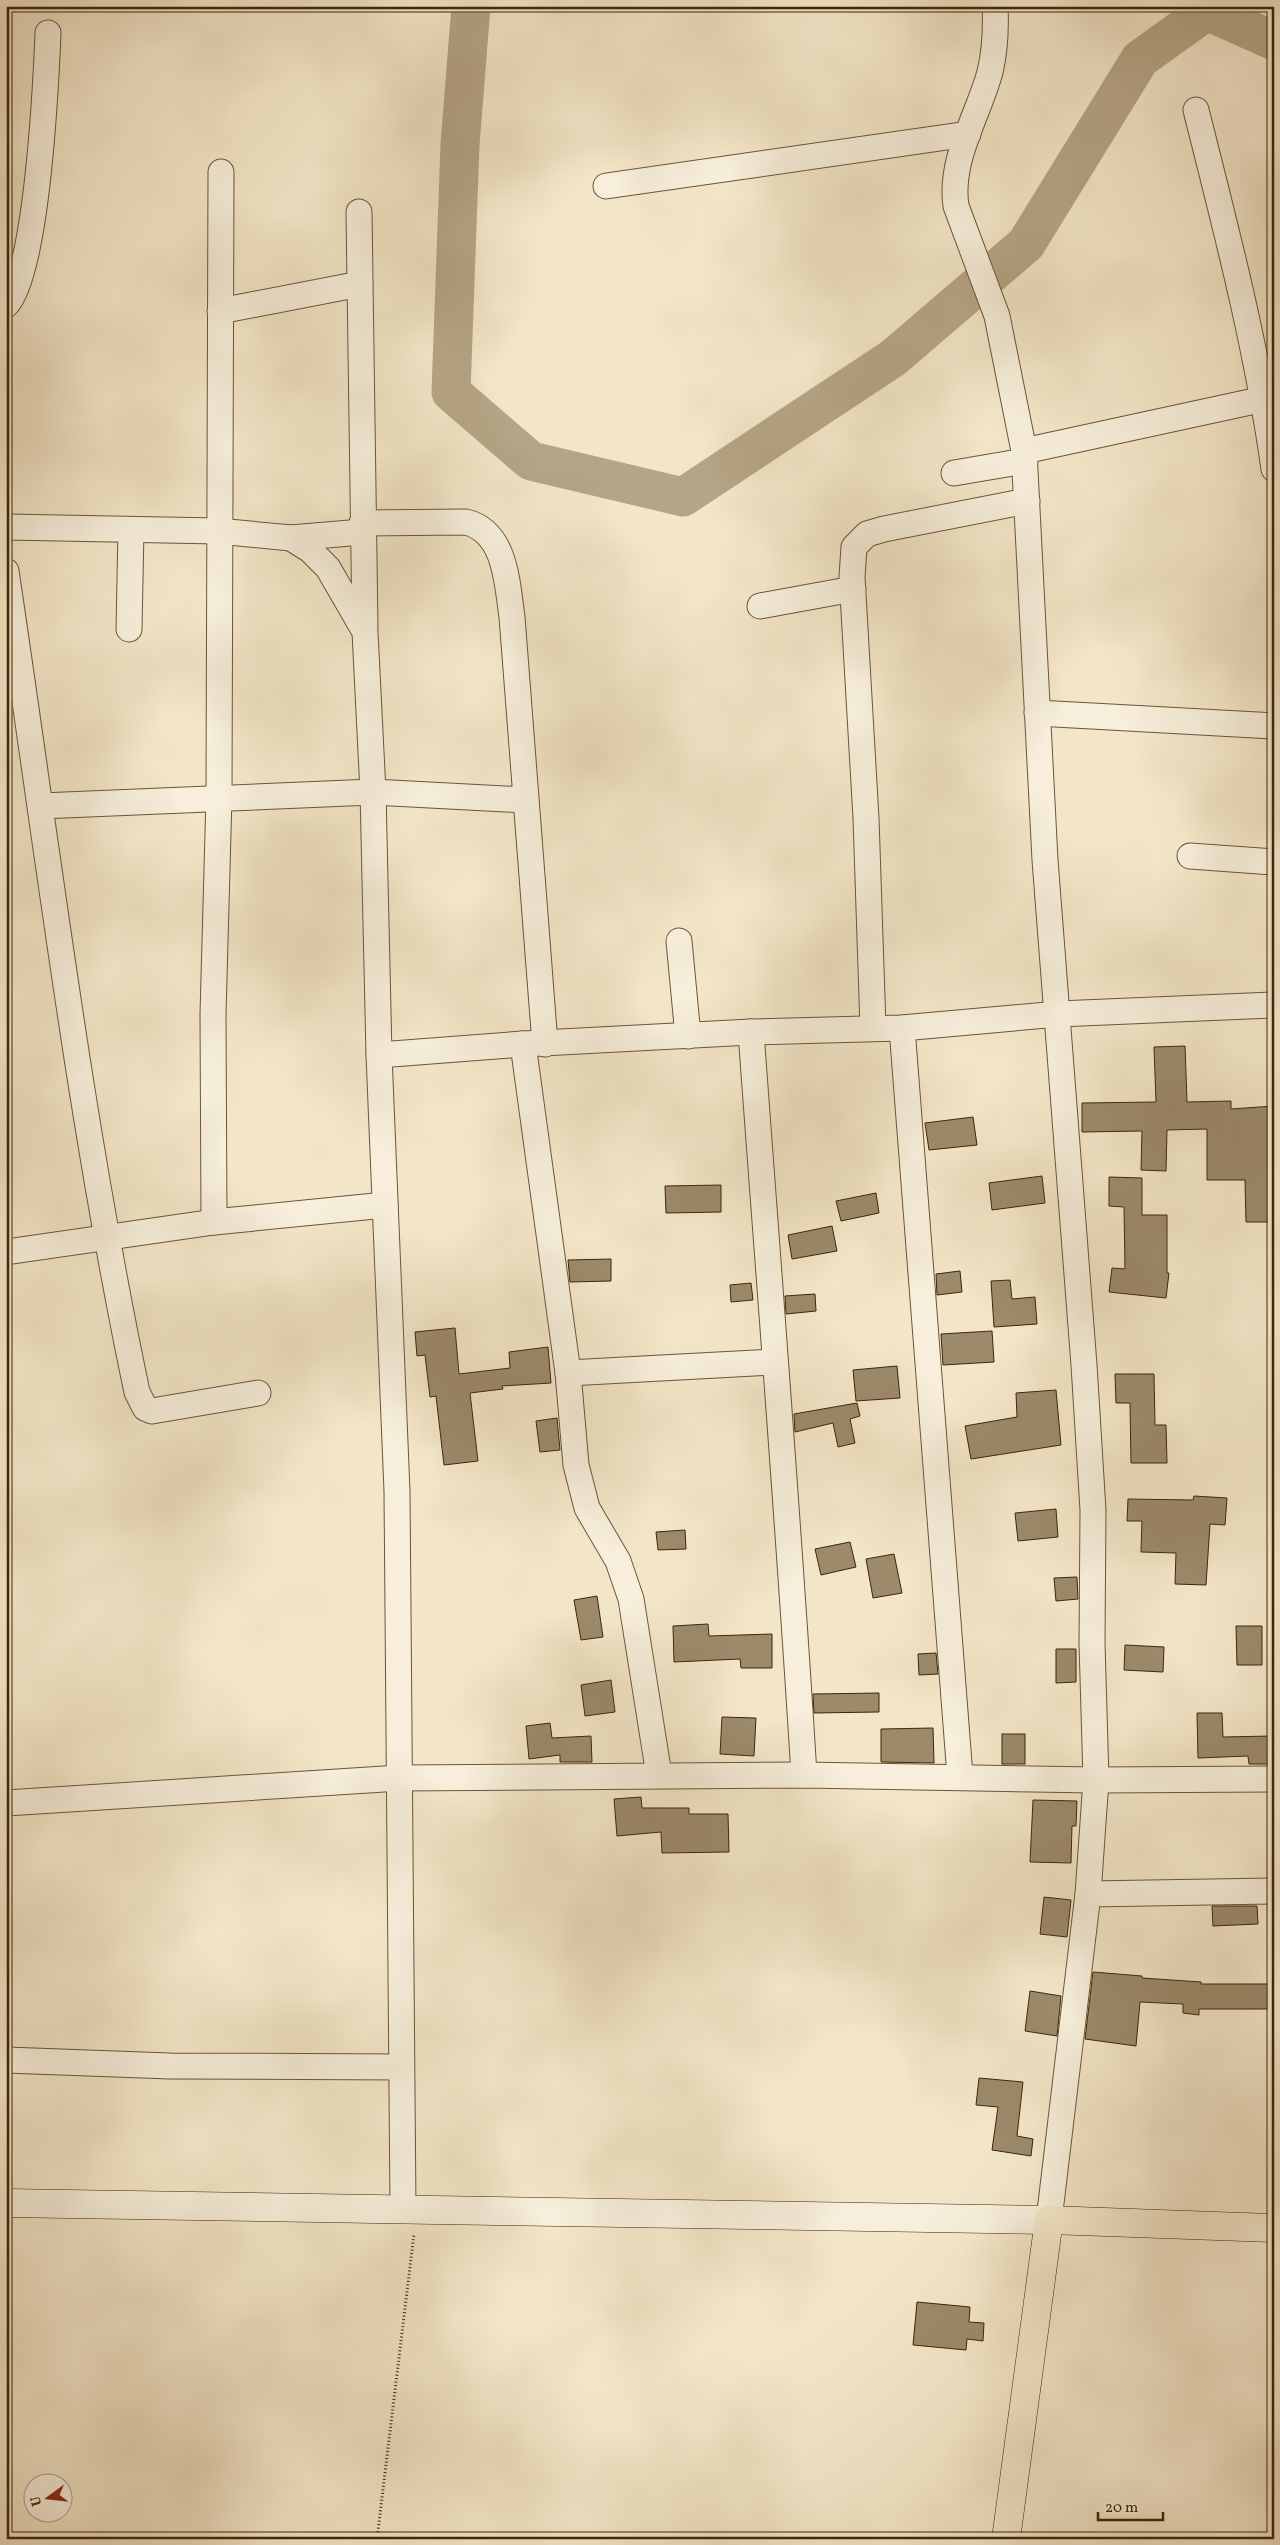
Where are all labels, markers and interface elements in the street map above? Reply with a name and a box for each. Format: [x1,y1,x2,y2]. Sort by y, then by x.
north arrow [22,2472,72,2522]
scale bar [1098,2490,1162,2522]
text: U [26,2493,47,2508]
text: 20 m [1105,2498,1138,2519]

